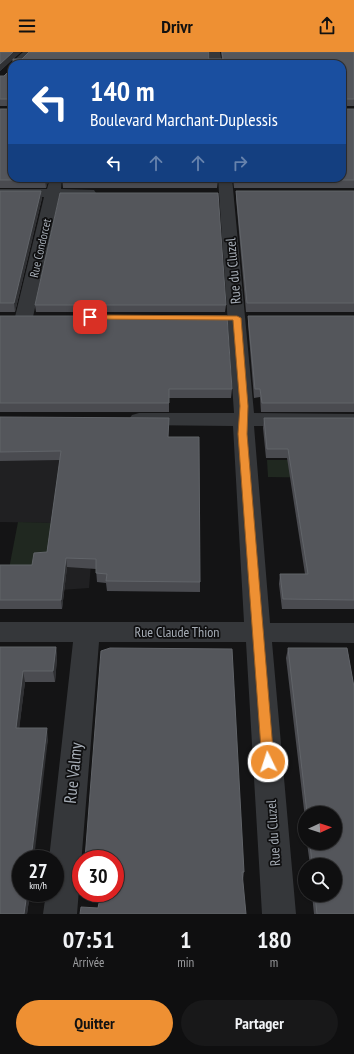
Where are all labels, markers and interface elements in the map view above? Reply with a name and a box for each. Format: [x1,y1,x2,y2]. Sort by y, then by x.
icon: menu [16,15,38,37]
text: Drivr [161,15,193,38]
icon: share [316,15,338,37]
text: 140 m [90,72,154,109]
icon: left [24,76,76,128]
text: Boulevard Marchant-Duplessis [90,108,278,131]
icon: left [103,152,125,174]
icon: ahead [145,152,167,174]
icon: ahead [187,152,209,174]
icon: right [229,152,251,174]
street label: Rue Condorcet [26,216,54,279]
street label: Rue du Cluzel [221,236,245,305]
pin [73,300,107,334]
icon: arrive [79,306,101,328]
street label: Rue Claude Thion [135,623,220,641]
street label: Rue Valmy [59,741,87,805]
position arrow [247,741,289,783]
street label: Rue du Cluzel [262,799,284,867]
north arrow [298,806,342,850]
map controls [298,806,342,902]
speed limit sign: 30 [72,850,124,902]
text: 27 [28,858,48,884]
button: search [298,858,342,902]
text: km/h [29,879,47,892]
text: 07:51 [63,924,115,955]
text: 1 [180,924,191,955]
text: 180 [257,924,291,955]
text: Arrivée [73,954,105,971]
text: min [177,954,194,971]
text: m [270,954,278,971]
button: Quitter [16,1000,173,1046]
button: Partager [181,1000,338,1046]

